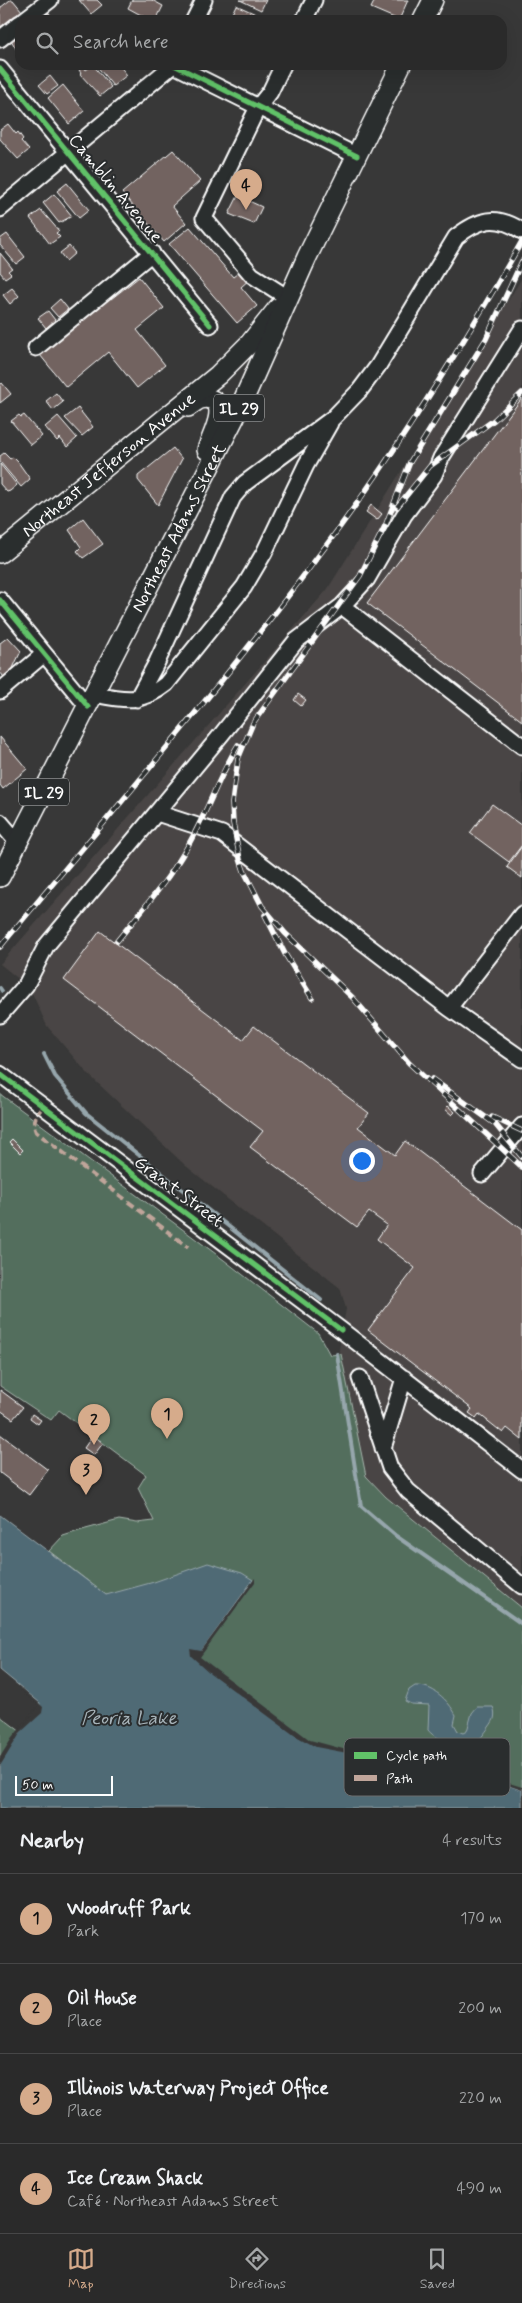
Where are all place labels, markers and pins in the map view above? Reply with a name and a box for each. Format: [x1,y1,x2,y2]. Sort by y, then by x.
pin: 4 [230,169,262,210]
pin: 1 [151,1398,183,1439]
pin: 2 [78,1404,110,1445]
pin: 3 [70,1454,102,1495]

